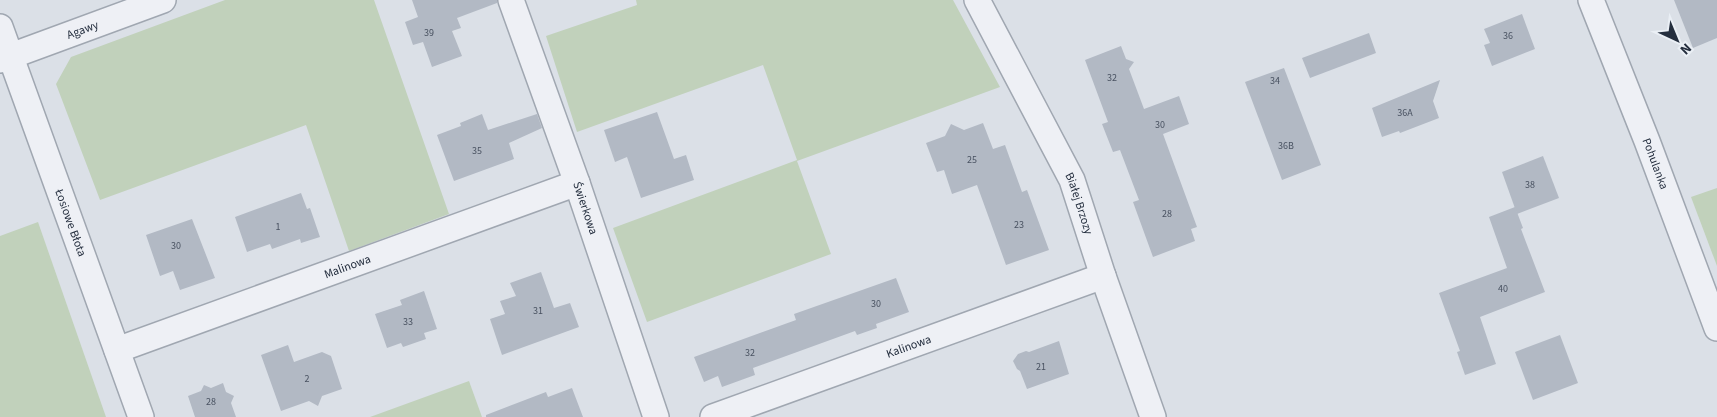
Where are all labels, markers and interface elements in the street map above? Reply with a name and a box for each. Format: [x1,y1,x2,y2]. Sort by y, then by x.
north arrow [1652,15,1702,65]
street label: Agawy [64,16,101,43]
house number: 39 [424,26,434,40]
house number: 36 [1503,29,1513,43]
text: N [1675,38,1696,59]
house number: 32 [1107,71,1117,85]
house number: 34 [1270,74,1280,88]
house number: 36A [1397,106,1413,120]
house number: 30 [1155,118,1165,132]
street label: Pohulanka [1638,136,1673,192]
house number: 36B [1278,139,1294,153]
house number: 35 [472,144,482,158]
house number: 25 [967,153,977,167]
street label: Białej Brzozy [1061,169,1098,237]
house number: 38 [1525,178,1535,192]
street label: Świerkowa [569,179,602,237]
street label: Łosiowe Błota [50,186,91,259]
house number: 28 [1162,207,1172,221]
house number: 23 [1014,218,1024,232]
house number: 1 [276,220,281,234]
house number: 30 [171,239,181,253]
street label: Malinowa [322,250,373,283]
house number: 40 [1498,282,1508,296]
house number: 30 [871,297,881,311]
house number: 31 [533,304,543,318]
house number: 33 [403,315,413,329]
street label: Kalinowa [884,330,933,362]
house number: 32 [745,346,755,360]
house number: 21 [1036,360,1046,374]
house number: 2 [305,372,310,386]
house number: 28 [206,395,216,409]

